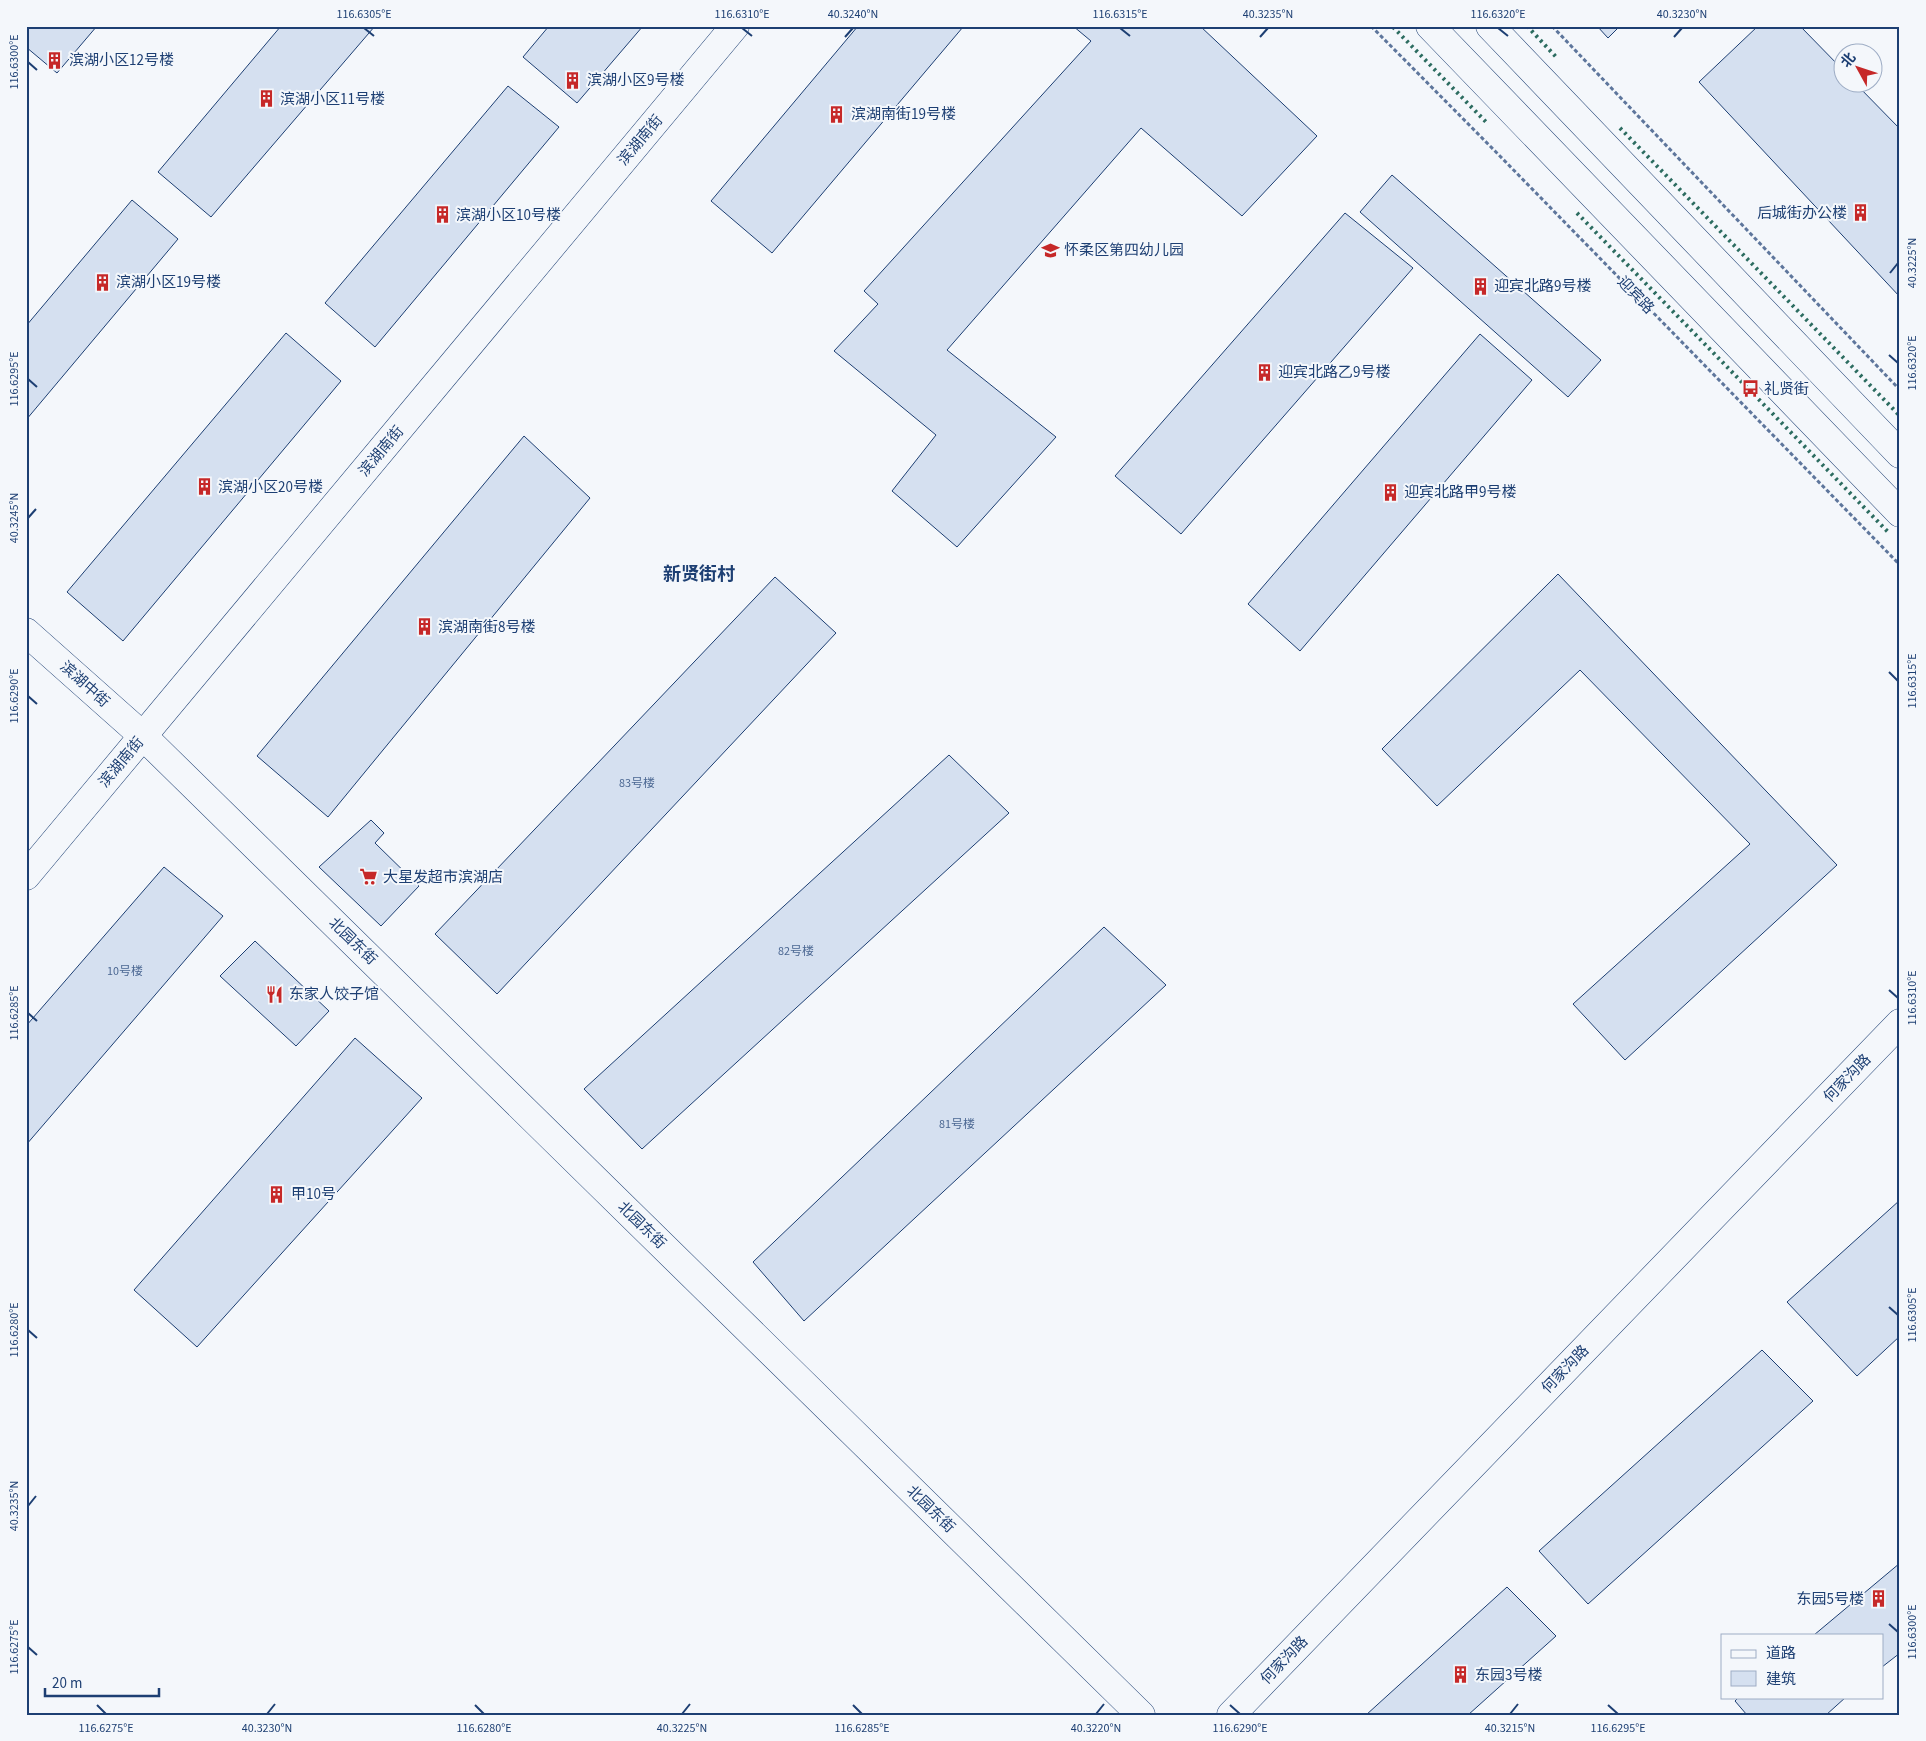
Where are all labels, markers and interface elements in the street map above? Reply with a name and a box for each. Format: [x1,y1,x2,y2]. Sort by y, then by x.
text: 116.6305°E [336,6,392,23]
text: 116.6310°E [714,6,770,23]
text: 40.3240°N [828,6,878,23]
text: 116.6315°E [1092,6,1148,23]
text: 40.3235°N [1243,6,1293,23]
text: 116.6320°E [1470,6,1526,23]
text: 40.3230°N [1657,6,1707,23]
text: 116.6300°E [6,34,23,90]
north arrow [1834,42,1884,92]
text: 北 [1837,48,1861,72]
building icon: 滨湖小区12号楼 [45,50,65,70]
place label: 滨湖小区12号楼 [69,50,174,71]
building icon: 滨湖小区9号楼 [563,70,583,90]
place label: 滨湖小区9号楼 [587,70,684,91]
building icon: 滨湖小区11号楼 [256,89,276,109]
place label: 滨湖小区11号楼 [280,89,385,110]
building icon: 滨湖南街19号楼 [827,104,847,124]
place label: 滨湖南街19号楼 [851,104,956,125]
street label: 滨湖南街 [613,111,668,170]
place label: 后城街办公楼 [1757,203,1847,224]
building icon: 后城街办公楼 [1851,203,1871,223]
building icon: 滨湖小区10号楼 [432,205,452,225]
place label: 滨湖小区10号楼 [456,205,561,226]
text: 40.3225°N [1904,238,1921,288]
school or university icon: 怀柔区第四幼儿园 [1040,240,1060,260]
place label: 怀柔区第四幼儿园 [1064,240,1184,261]
building icon: 滨湖小区19号楼 [92,272,112,292]
place label: 滨湖小区19号楼 [116,272,221,293]
street label: 迎宾路 [1612,272,1659,319]
building icon: 迎宾北路9号楼 [1470,276,1490,296]
place label: 迎宾北路9号楼 [1494,276,1591,297]
text: 116.6320°E [1904,335,1921,391]
text: 116.6295°E [6,351,23,407]
building icon: 迎宾北路乙9号楼 [1254,362,1274,382]
place label: 迎宾北路乙9号楼 [1278,362,1390,383]
bus stop icon: 礼贤街 [1740,379,1760,399]
place label: 礼贤街 [1764,379,1809,400]
street label: 滨湖南街 [354,422,409,481]
building icon: 滨湖小区20号楼 [194,477,214,497]
place label: 滨湖小区20号楼 [218,477,323,498]
building icon: 迎宾北路甲9号楼 [1380,482,1400,502]
place label: 迎宾北路甲9号楼 [1404,482,1516,503]
text: 40.3245°N [6,493,23,543]
district label: 新贤街村 [663,562,735,587]
building icon: 滨湖南街8号楼 [414,617,434,637]
place label: 滨湖南街8号楼 [438,617,535,638]
text: 116.6315°E [1904,653,1921,709]
street label: 滨湖中街 [55,656,114,712]
text: 116.6290°E [6,668,23,724]
street label: 滨湖南街 [94,733,149,792]
house number: 83号楼 [619,775,655,792]
supermarket icon: 大星发超市滨湖店 [359,867,379,887]
place label: 大星发超市滨湖店 [383,867,503,888]
street label: 北园东街 [324,913,382,970]
house number: 82号楼 [778,943,814,960]
house number: 10号楼 [107,963,143,980]
text: 116.6310°E [1904,970,1921,1026]
restaurant icon: 东家人饺子馆 [265,984,285,1004]
place label: 东家人饺子馆 [289,984,379,1005]
text: 116.6285°E [6,985,23,1041]
street label: 何家沟路 [1819,1049,1876,1107]
house number: 81号楼 [939,1116,975,1133]
building icon: 甲10号 [267,1184,287,1204]
place label: 甲10号 [291,1184,336,1205]
street label: 北园东街 [613,1197,671,1254]
text: 116.6305°E [1904,1287,1921,1343]
text: 116.6280°E [6,1302,23,1358]
street label: 何家沟路 [1537,1340,1594,1398]
text: 40.3235°N [6,1481,23,1531]
street label: 北园东街 [902,1481,960,1538]
place label: 东园5号楼 [1797,1589,1864,1610]
building icon: 东园5号楼 [1868,1589,1888,1609]
text: 116.6300°E [1904,1604,1921,1660]
text: 116.6275°E [6,1619,23,1675]
street label: 何家沟路 [1256,1631,1313,1689]
legend [1721,1634,1884,1698]
text: 道路 [1766,1643,1796,1664]
building icon: 东园3号楼 [1451,1665,1471,1685]
place label: 东园3号楼 [1475,1665,1542,1686]
scale bar [45,1666,159,1698]
text: 建筑 [1766,1669,1796,1690]
text: 20 m [52,1673,82,1694]
text: 116.6275°E [78,1720,134,1737]
text: 40.3230°N [242,1720,292,1737]
text: 116.6280°E [456,1720,512,1737]
text: 40.3225°N [657,1720,707,1737]
text: 116.6285°E [834,1720,890,1737]
text: 40.3220°N [1071,1720,1121,1737]
text: 116.6290°E [1212,1720,1268,1737]
text: 40.3215°N [1485,1720,1535,1737]
text: 116.6295°E [1590,1720,1646,1737]

